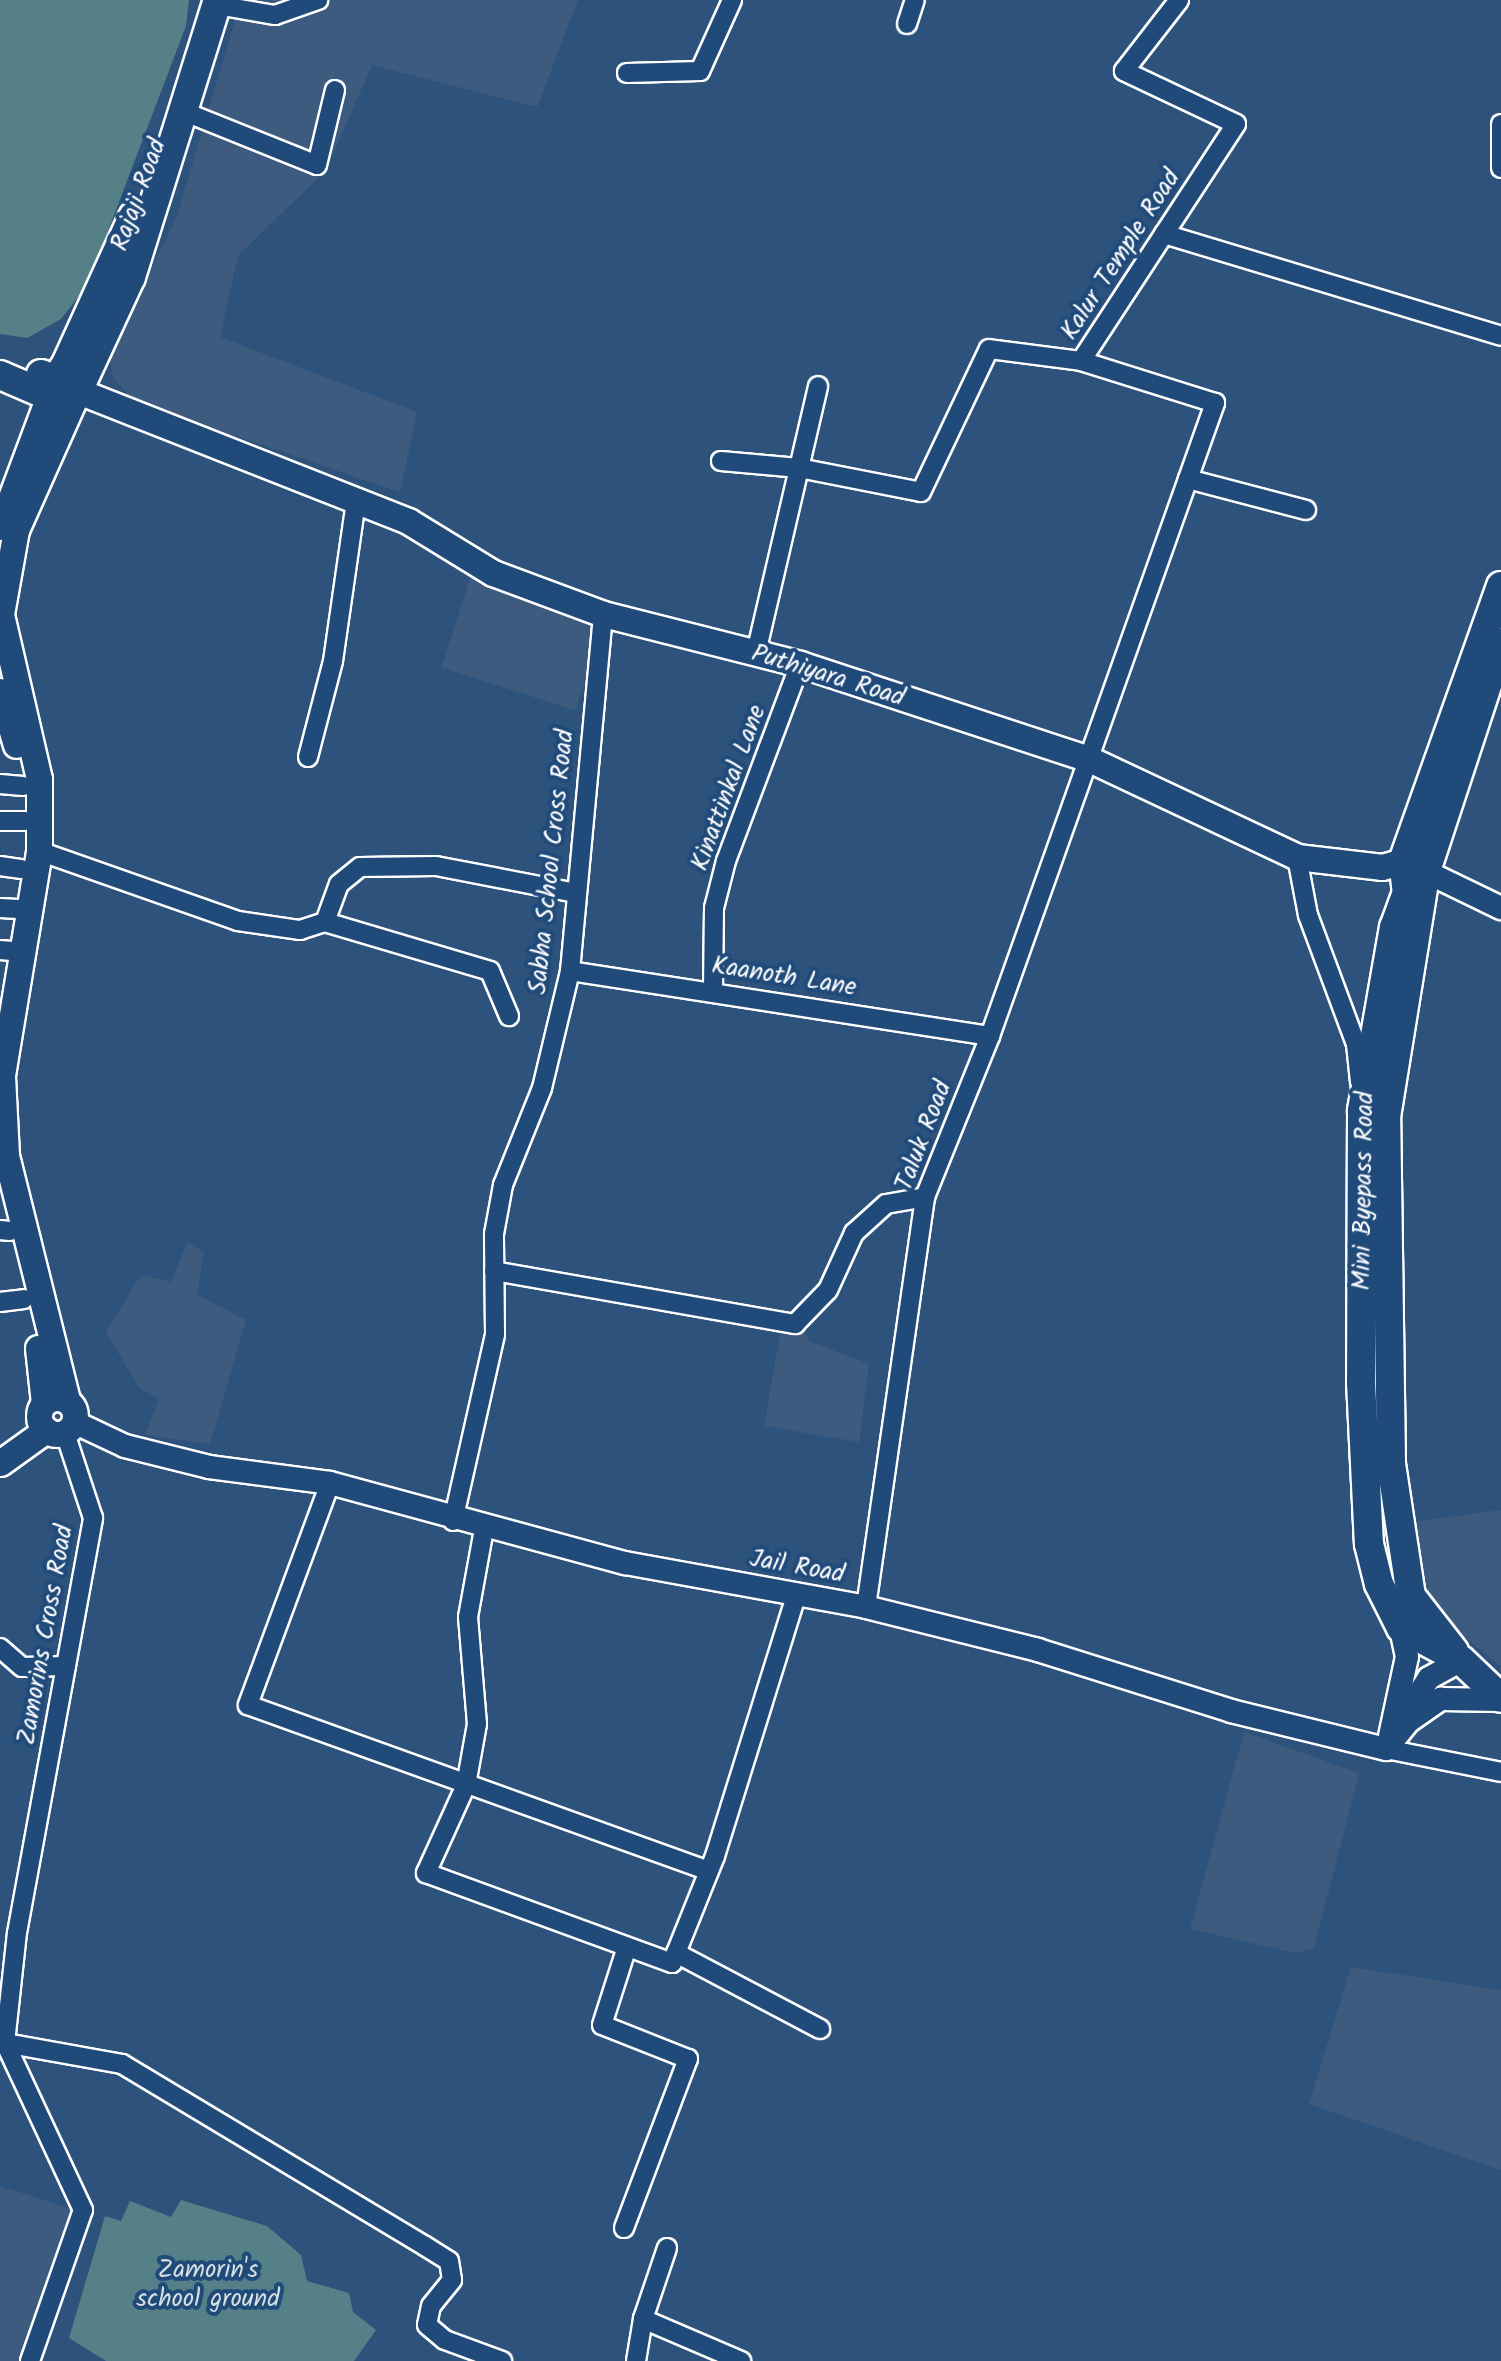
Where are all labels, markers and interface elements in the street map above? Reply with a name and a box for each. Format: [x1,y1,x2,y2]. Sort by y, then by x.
street label: Rajaji Road [105,135,173,255]
street label: Kalur Temple Road [1055,164,1187,346]
street label: Puthiyara Road [748,639,908,713]
street label: Kinattinkal Lane [685,701,773,875]
street label: Sabha School Cross Road [523,728,581,996]
street label: Kaanoth Lane [710,951,858,1003]
street label: Taluk Road [889,1077,959,1195]
street label: Mini Byepass Road [1347,1091,1381,1291]
street label: Zamorins Cross Road [12,1523,80,1747]
street label: Jail Road [747,1544,847,1590]
park label: Zamorin's school ground [136,2256,280,2315]

